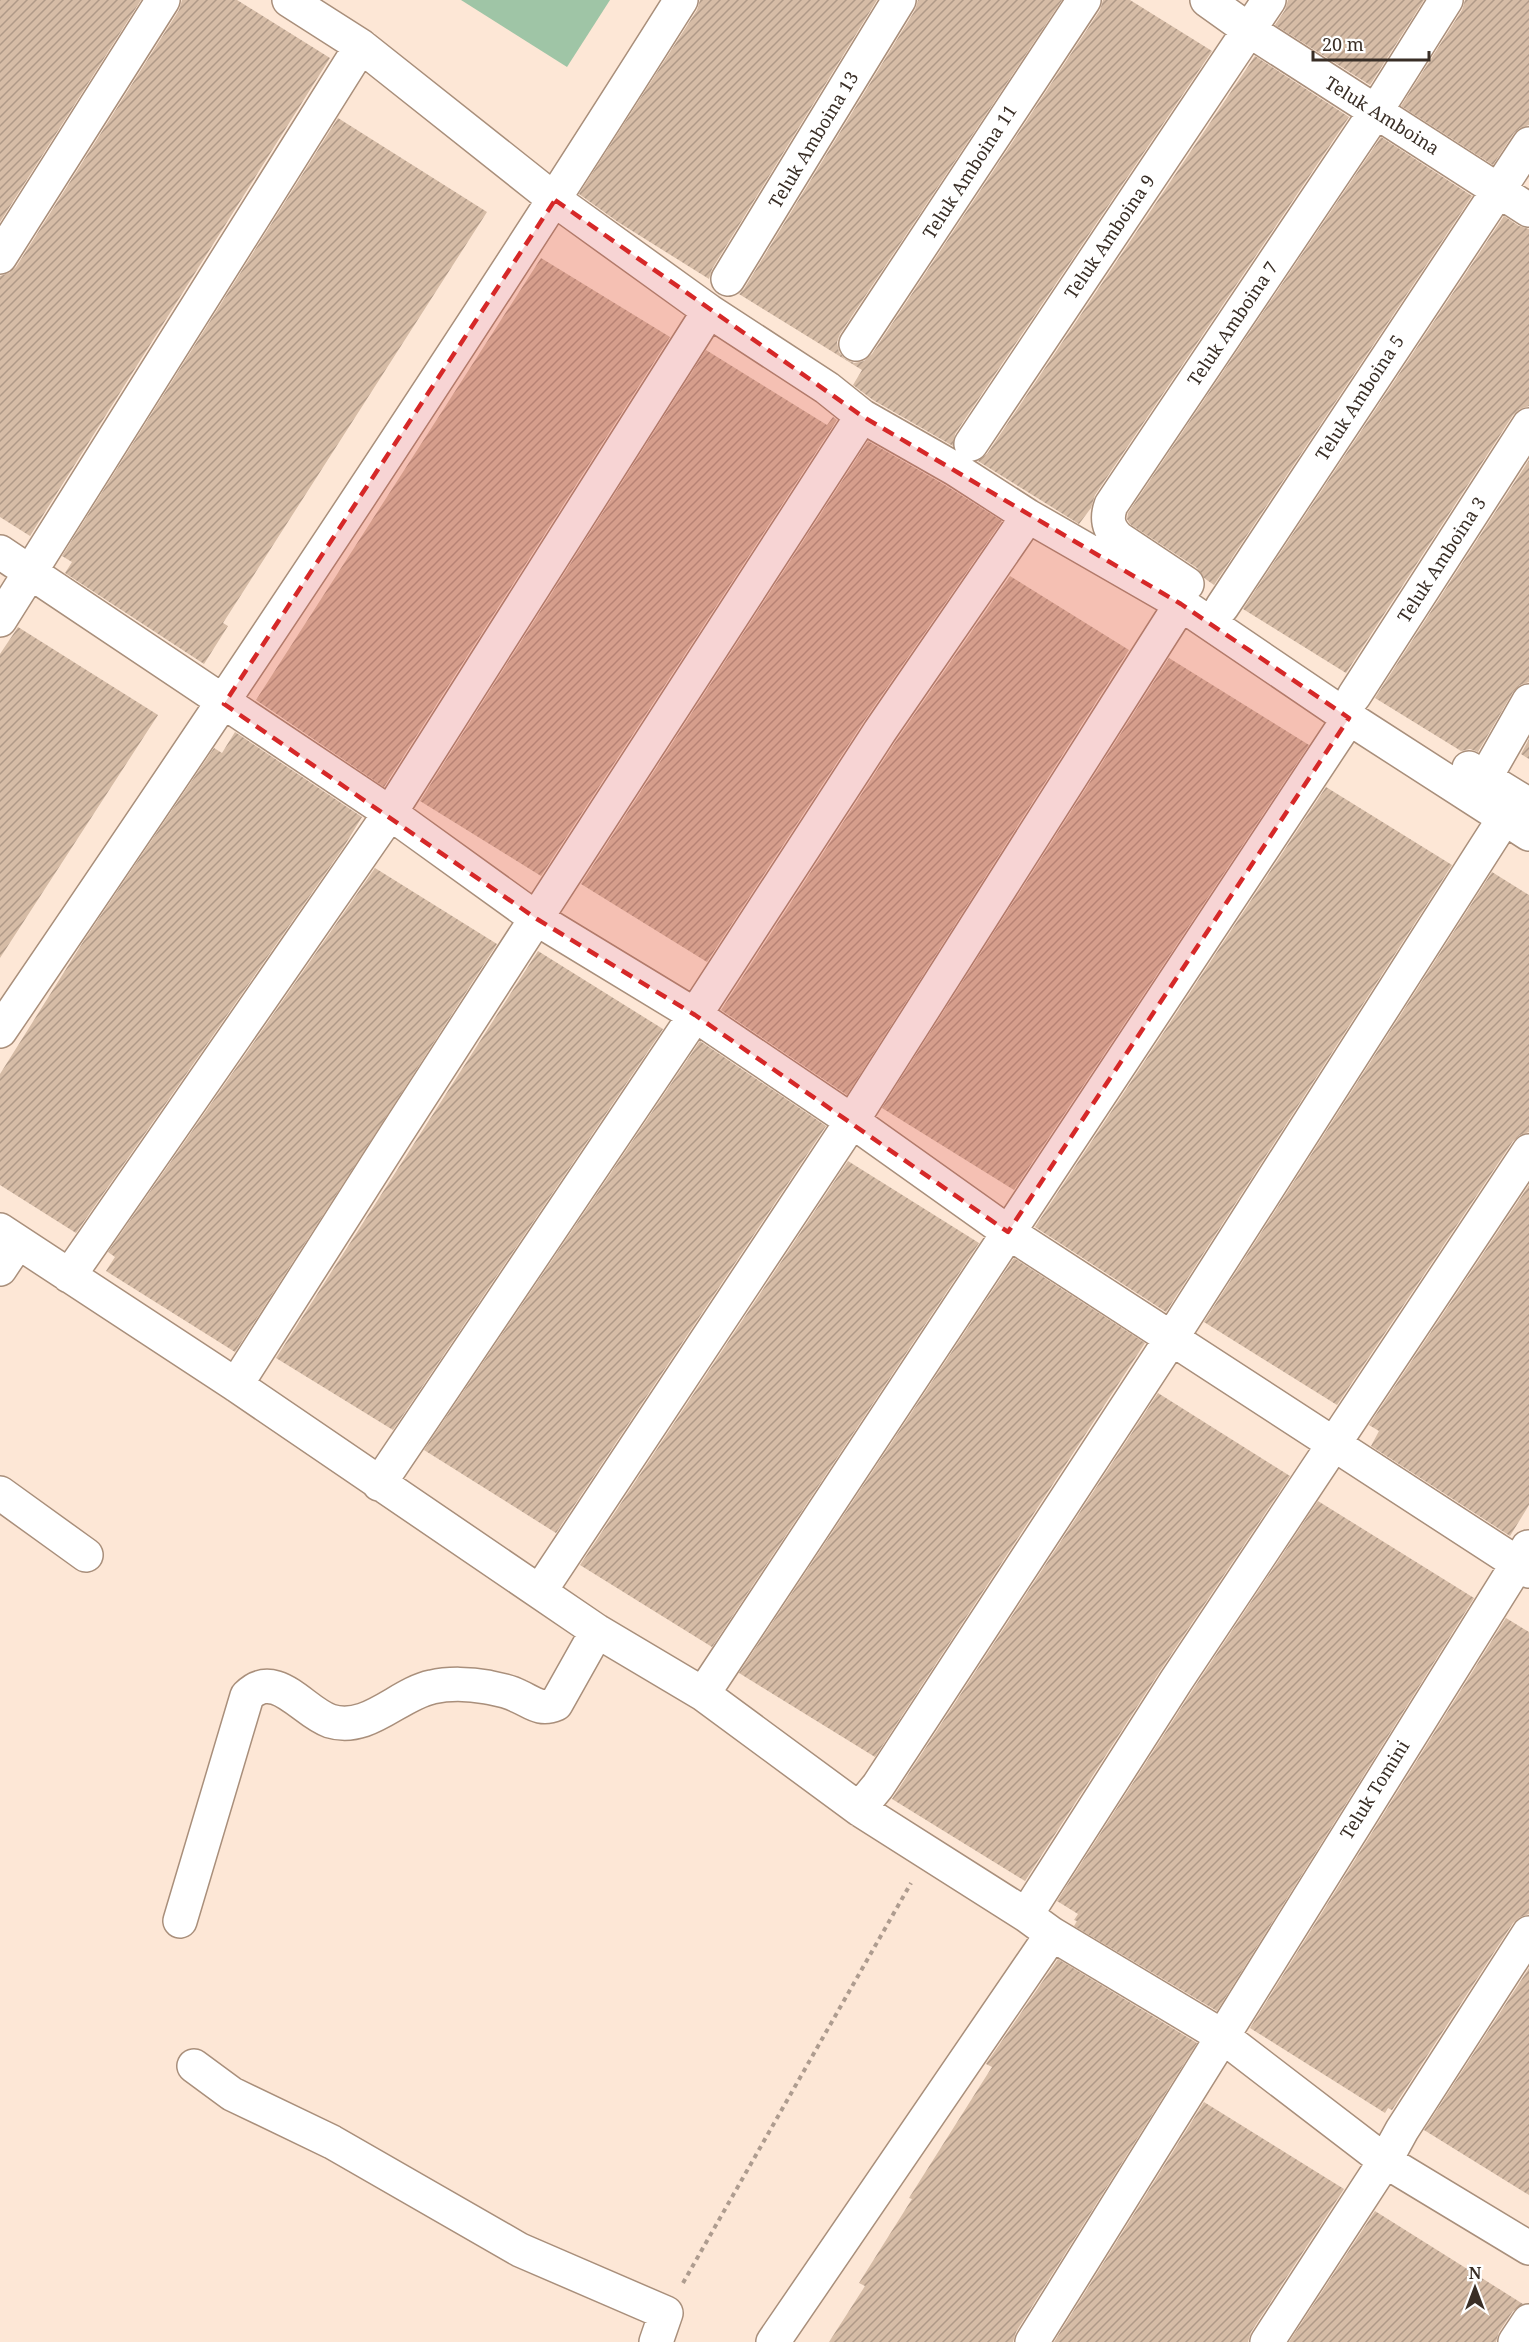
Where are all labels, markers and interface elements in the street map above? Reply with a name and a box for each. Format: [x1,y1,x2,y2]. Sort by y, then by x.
scale bar [1313,24,1428,62]
text: 20 m [1322,32,1364,56]
street label: Teluk Amboina 13 [763,67,863,212]
street label: Teluk Amboina [1321,70,1444,160]
street label: Teluk Amboina 11 [917,100,1022,243]
street label: Teluk Amboina 9 [1059,169,1160,303]
street label: Teluk Amboina 7 [1182,256,1283,390]
street label: Teluk Amboina 5 [1310,330,1409,465]
street label: Teluk Amboina 3 [1392,492,1491,627]
street label: Teluk Tomini [1334,1735,1414,1844]
north arrow [1445,2258,1505,2318]
text: N [1469,2262,1482,2284]

